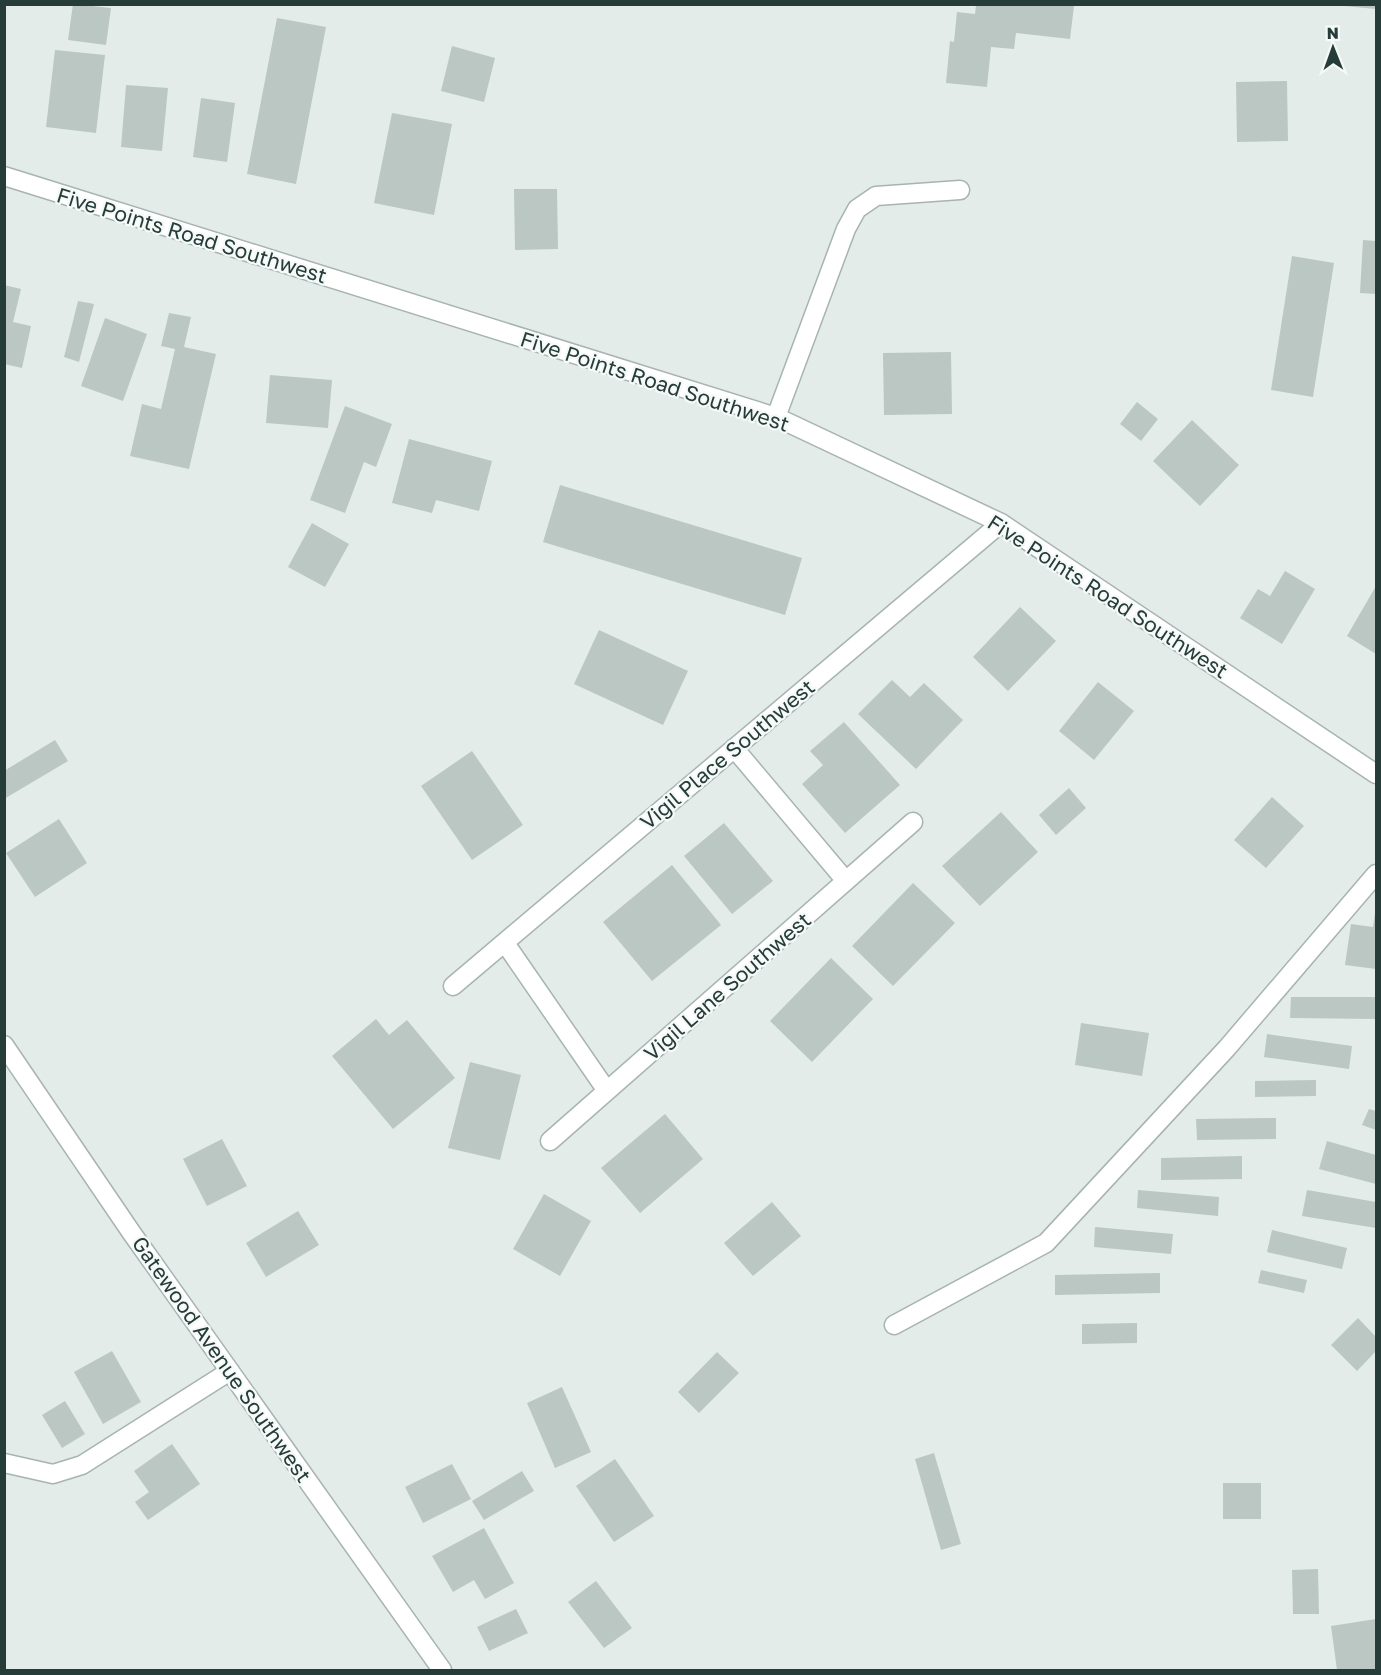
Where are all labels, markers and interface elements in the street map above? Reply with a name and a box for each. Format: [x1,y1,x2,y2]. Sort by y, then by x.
north arrow [1303,18,1363,78]
text: N [1326,23,1339,43]
street label: Five Points Road Southwest [54,181,330,289]
street label: Five Points Road Southwest [517,325,793,437]
street label: Five Points Road Southwest [983,509,1233,683]
street label: Vigil Place Southwest [634,673,820,835]
street label: Vigil Lane Southwest [638,906,816,1066]
street label: Gatewood Avenue Southwest [127,1231,317,1487]

